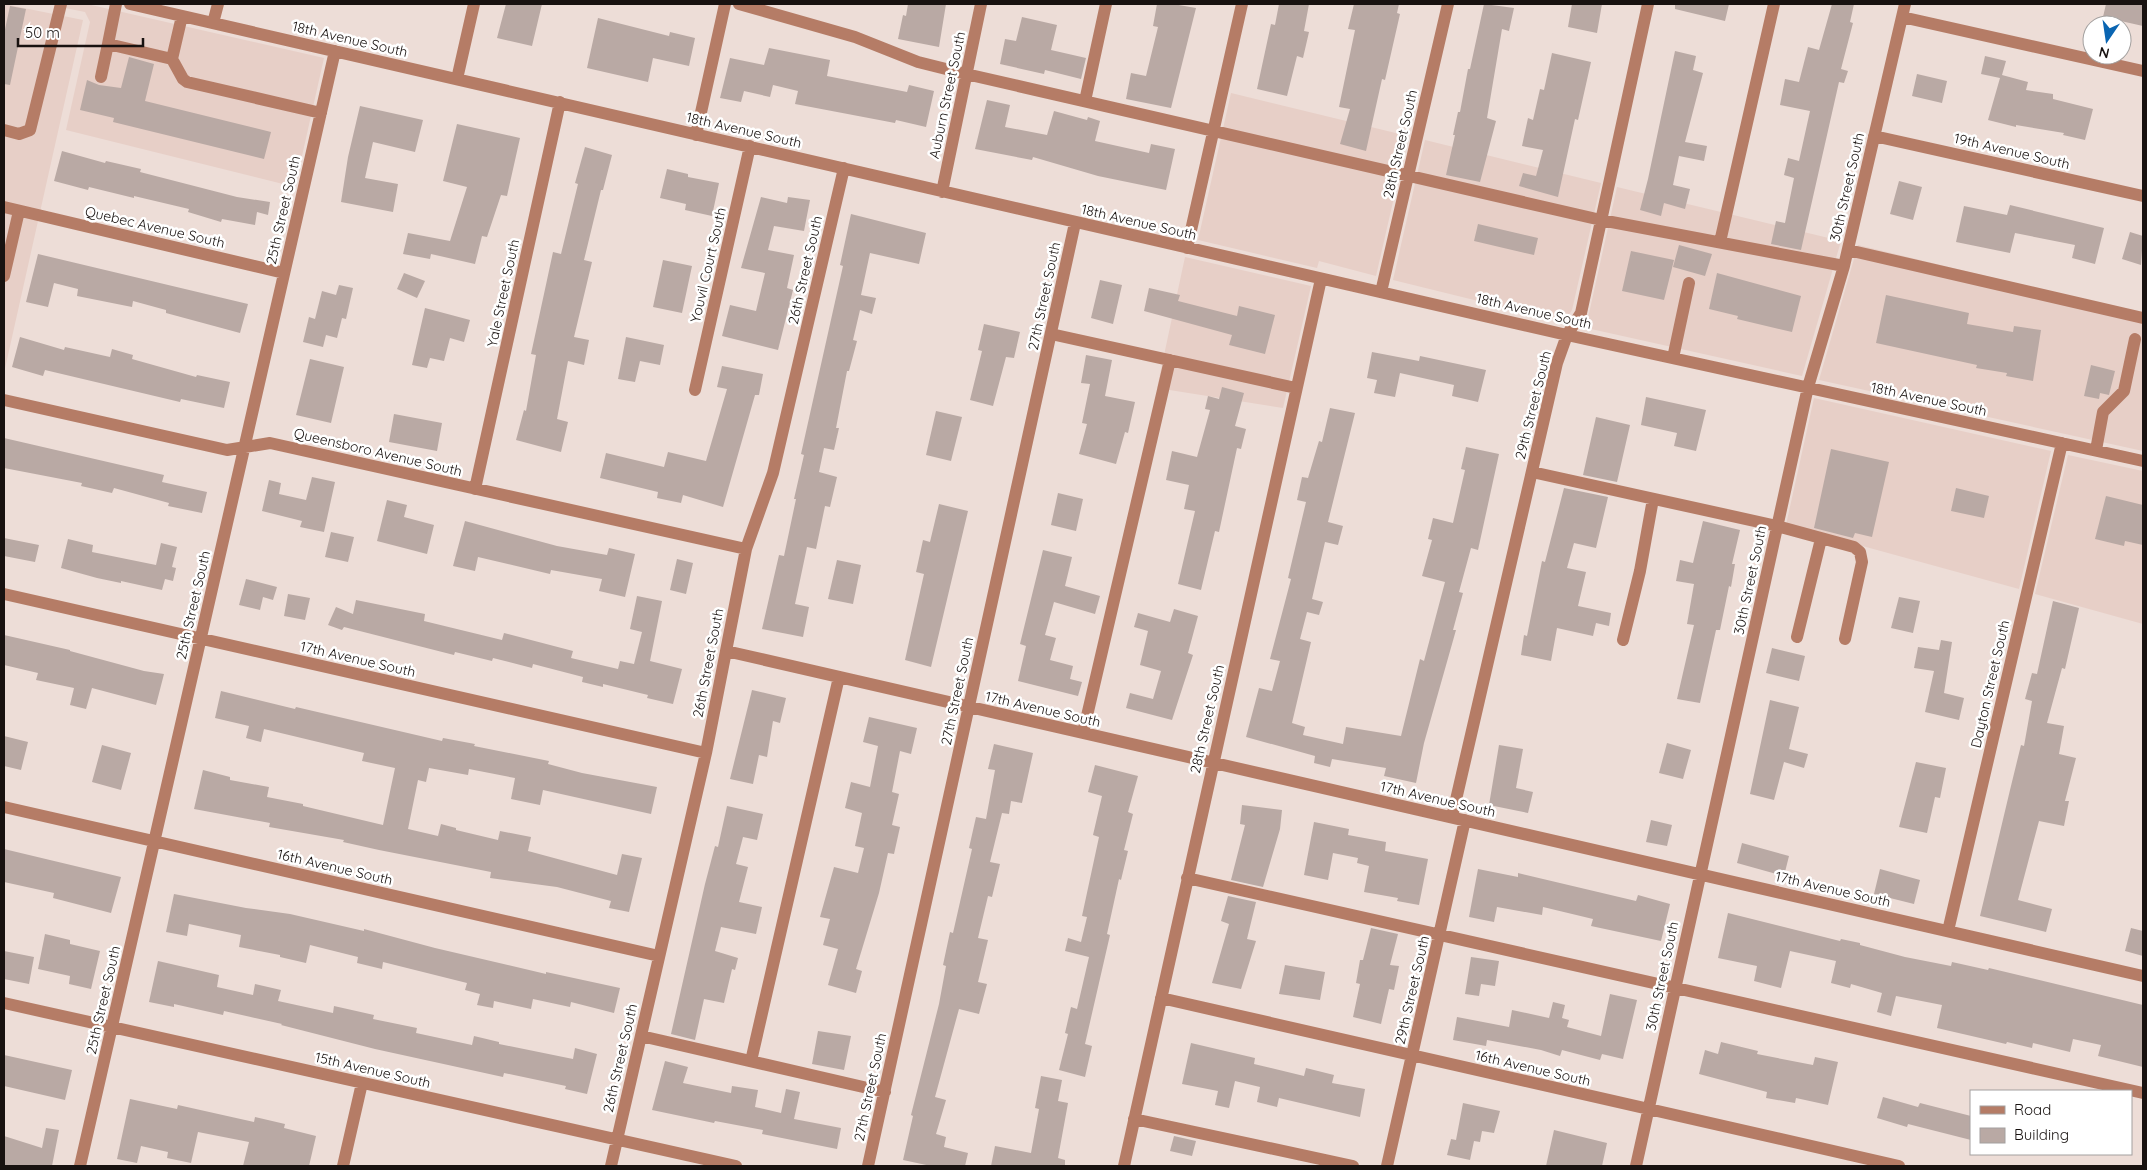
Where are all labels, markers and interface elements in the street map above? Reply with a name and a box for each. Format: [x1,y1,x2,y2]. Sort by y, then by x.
scale bar [18,15,142,47]
north arrow [2082,15,2132,65]
street label: 18th Avenue South [291,17,409,61]
text: 50 m [25,23,60,42]
street label: Auburn Street South [925,30,969,160]
text: N [2097,43,2111,63]
street label: 28th Street South [1379,88,1421,200]
street label: 18th Avenue South [685,108,803,152]
street label: 19th Avenue South [1952,129,2072,173]
street label: 30th Street South [1826,131,1868,243]
street label: 25th Street South [262,154,304,266]
street label: 18th Avenue South [1080,200,1198,244]
street label: Quebec Avenue South [83,202,227,252]
street label: Youvil Court South [686,206,730,324]
street label: 26th Street South [784,214,826,326]
street label: Yale Street South [483,237,523,349]
street label: 27th Street South [1024,240,1064,352]
street label: 18th Avenue South [1475,289,1593,333]
street label: 29th Street South [1511,349,1555,461]
street label: 18th Avenue South [1869,378,1989,420]
street label: Queensboro Avenue South [292,424,464,480]
street label: 30th Street South [1730,524,1770,636]
street label: 25th Street South [172,549,214,661]
street label: 26th Street South [689,607,727,719]
street label: Dayton Street South [1967,618,2013,750]
street label: 27th Street South [937,635,977,747]
street label: 17th Avenue South [299,637,417,681]
street label: 28th Street South [1186,663,1228,775]
street label: 17th Avenue South [984,687,1102,731]
street label: 17th Avenue South [1379,777,1497,821]
street label: 16th Avenue South [276,845,394,889]
street label: 17th Avenue South [1774,867,1892,911]
street label: 30th Street South [1642,920,1682,1032]
street label: 29th Street South [1391,934,1433,1046]
street label: 25th Street South [82,944,124,1056]
street label: 26th Street South [599,1002,641,1114]
street label: 27th Street South [850,1031,890,1143]
street label: 16th Avenue South [1474,1046,1592,1090]
street label: 15th Avenue South [313,1048,433,1092]
legend [1970,1090,2132,1155]
text: Road [2014,1100,2051,1119]
text: Building [2014,1125,2069,1144]

